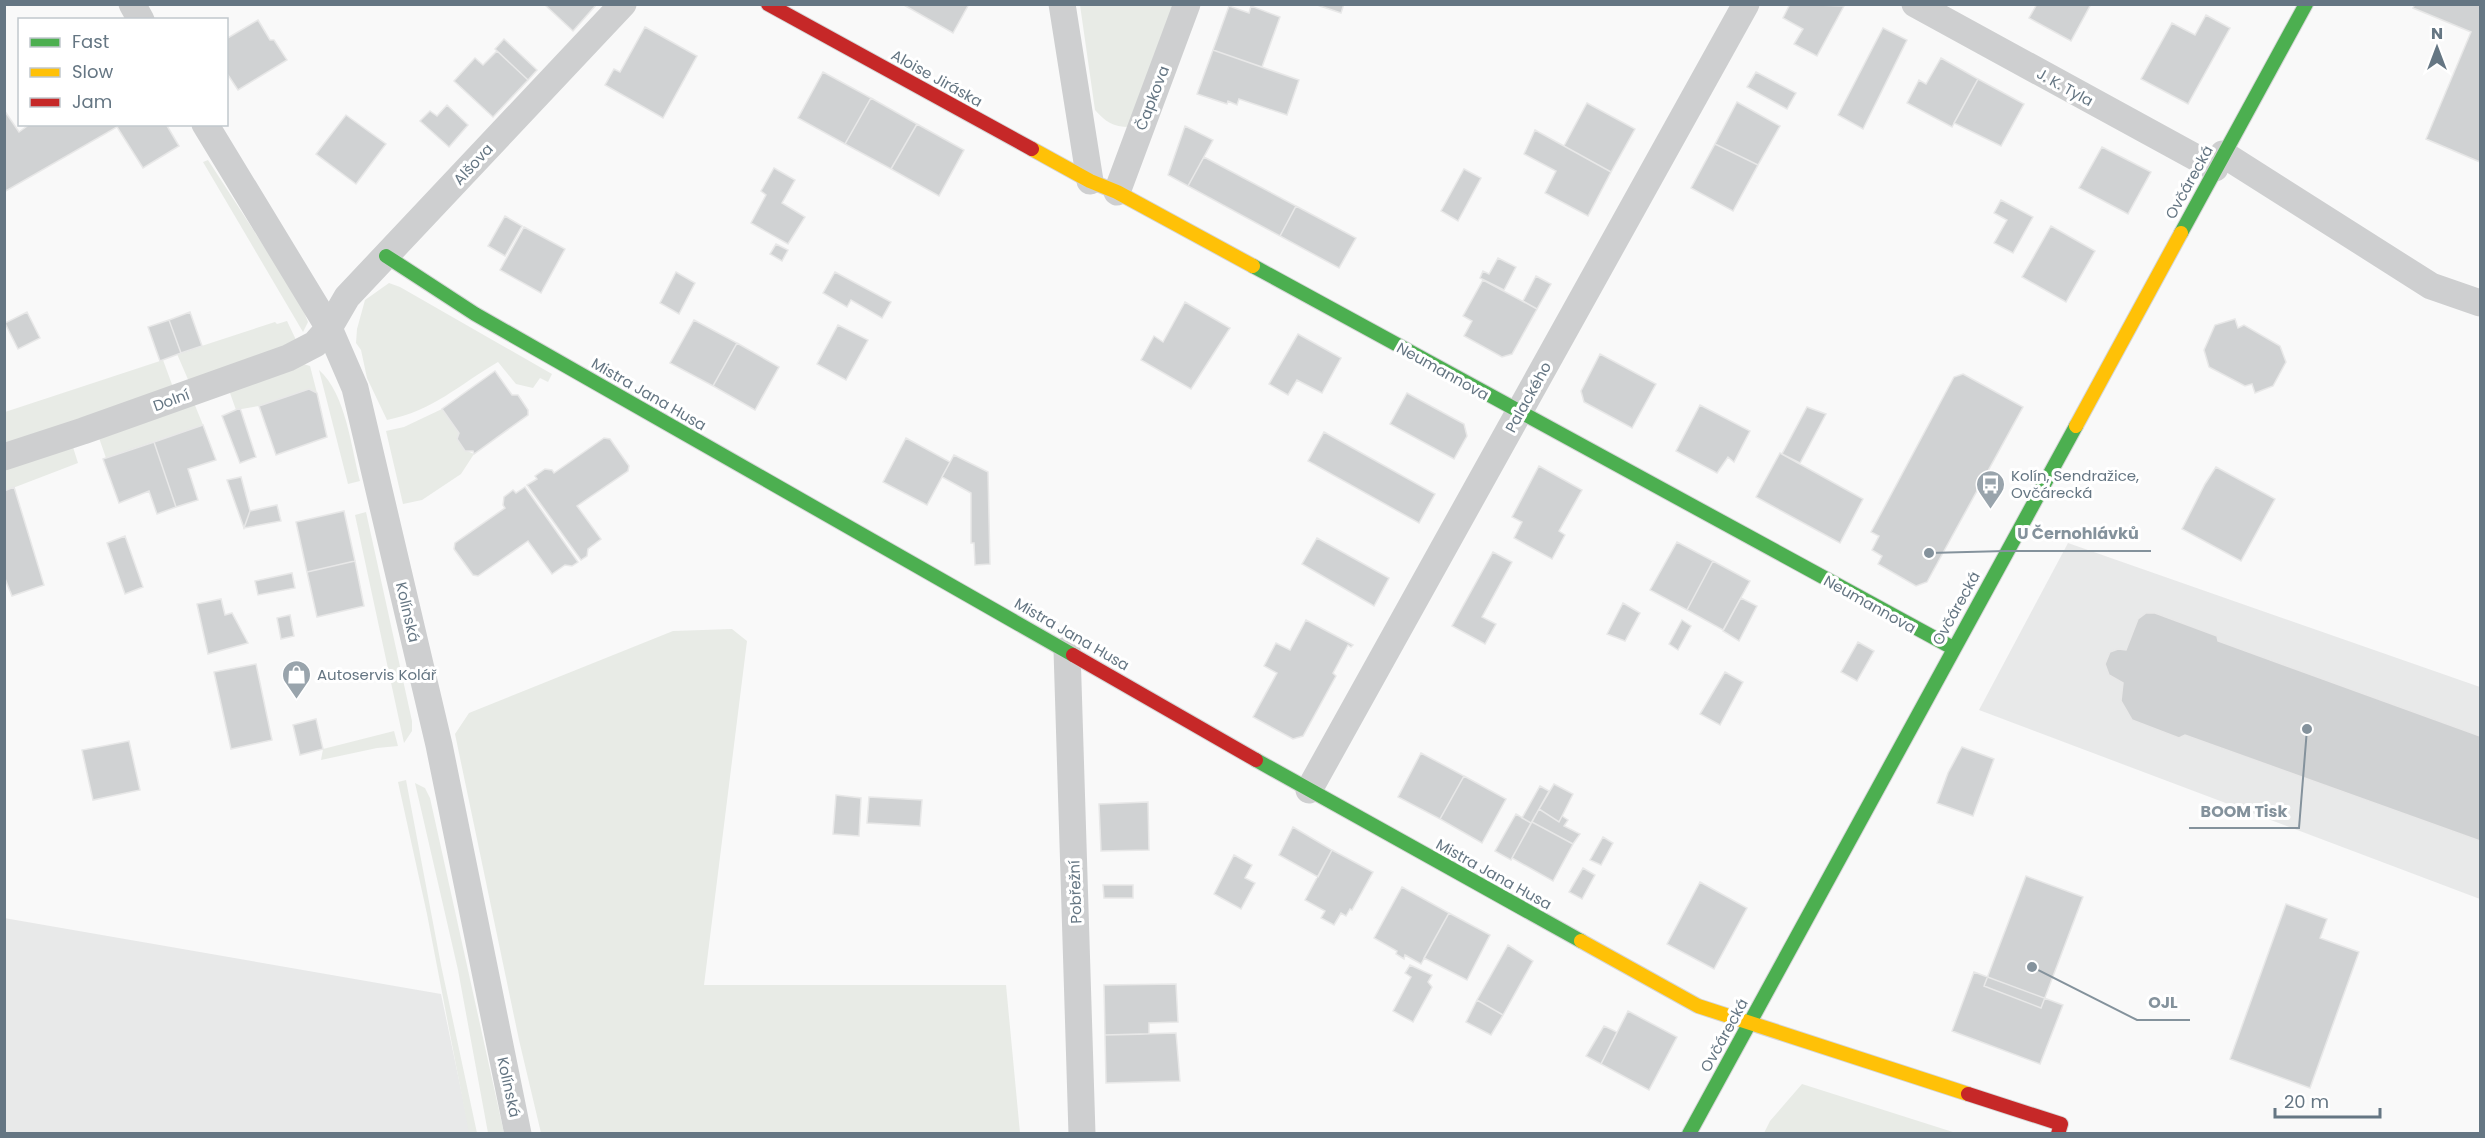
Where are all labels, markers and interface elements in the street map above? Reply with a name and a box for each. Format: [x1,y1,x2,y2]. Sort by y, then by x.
legend [18,18,228,126]
north arrow [2407,18,2467,78]
text: N [2431,22,2443,45]
text: Fast [72,29,109,54]
street label: Aloise Jiráska [888,44,986,112]
text: Slow [72,59,114,84]
street label: Čapkova [1130,63,1174,133]
street label: J. K. Tyla [2033,63,2097,111]
text: Jam [72,89,112,114]
street label: Alšova [448,139,498,189]
street label: Ovčárecká [2160,141,2218,223]
street label: Neumannova [1393,337,1493,405]
street label: Mistra Jana Husa [588,353,710,435]
street label: Palackého [1500,358,1556,436]
street label: Dolní [150,384,192,416]
place label: Kolín, Sendražice, Ovčárecká [2011,465,2139,503]
bus stop icon: Kolín, Sendražice, Ovčárecká [1974,468,2006,510]
callout: U Černohlávků [2005,517,2151,551]
text: U Černohlávků [2017,522,2139,545]
street label: Ovčárecká [1927,567,1985,649]
street label: Neumannova [1820,570,1920,638]
street label: Kolínská [391,580,425,644]
street label: Mistra Jana Husa [1011,593,1133,675]
shop icon: Autoservis Kolář [280,658,312,700]
place label: Autoservis Kolář [317,664,437,685]
callout: BOOM Tisk [2189,794,2299,828]
text: BOOM Tisk [2201,800,2287,823]
street label: Mistra Jana Husa [1432,833,1556,915]
street label: Pobřežní [1063,860,1087,924]
callout: OJL [2137,986,2190,1020]
text: OJL [2148,991,2178,1014]
street label: Ovčárecká [1695,994,1753,1076]
street label: Kolínská [492,1055,526,1119]
scale bar [2275,1081,2380,1119]
text: 20 m [2284,1089,2329,1114]

